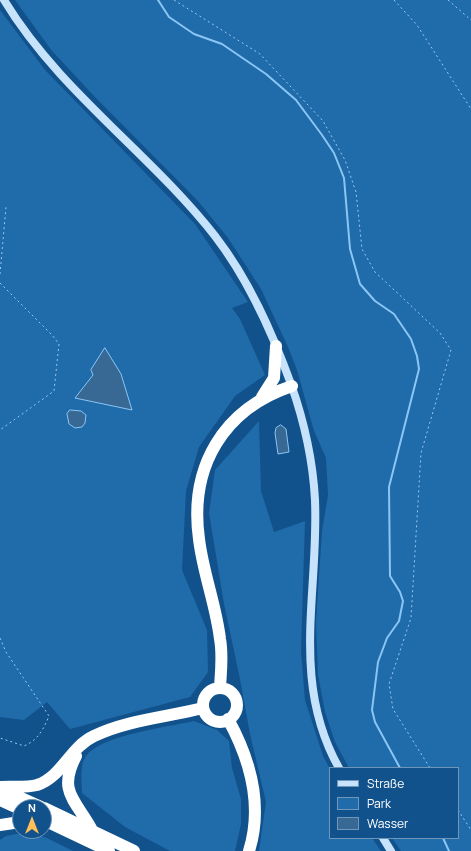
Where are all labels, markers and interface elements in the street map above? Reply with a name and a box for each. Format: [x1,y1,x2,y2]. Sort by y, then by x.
legend [329,767,459,839]
text: Straße [367,775,404,792]
text: Park [367,795,391,812]
north arrow [12,799,52,839]
text: N [28,800,36,815]
text: Wasser [367,815,408,832]

